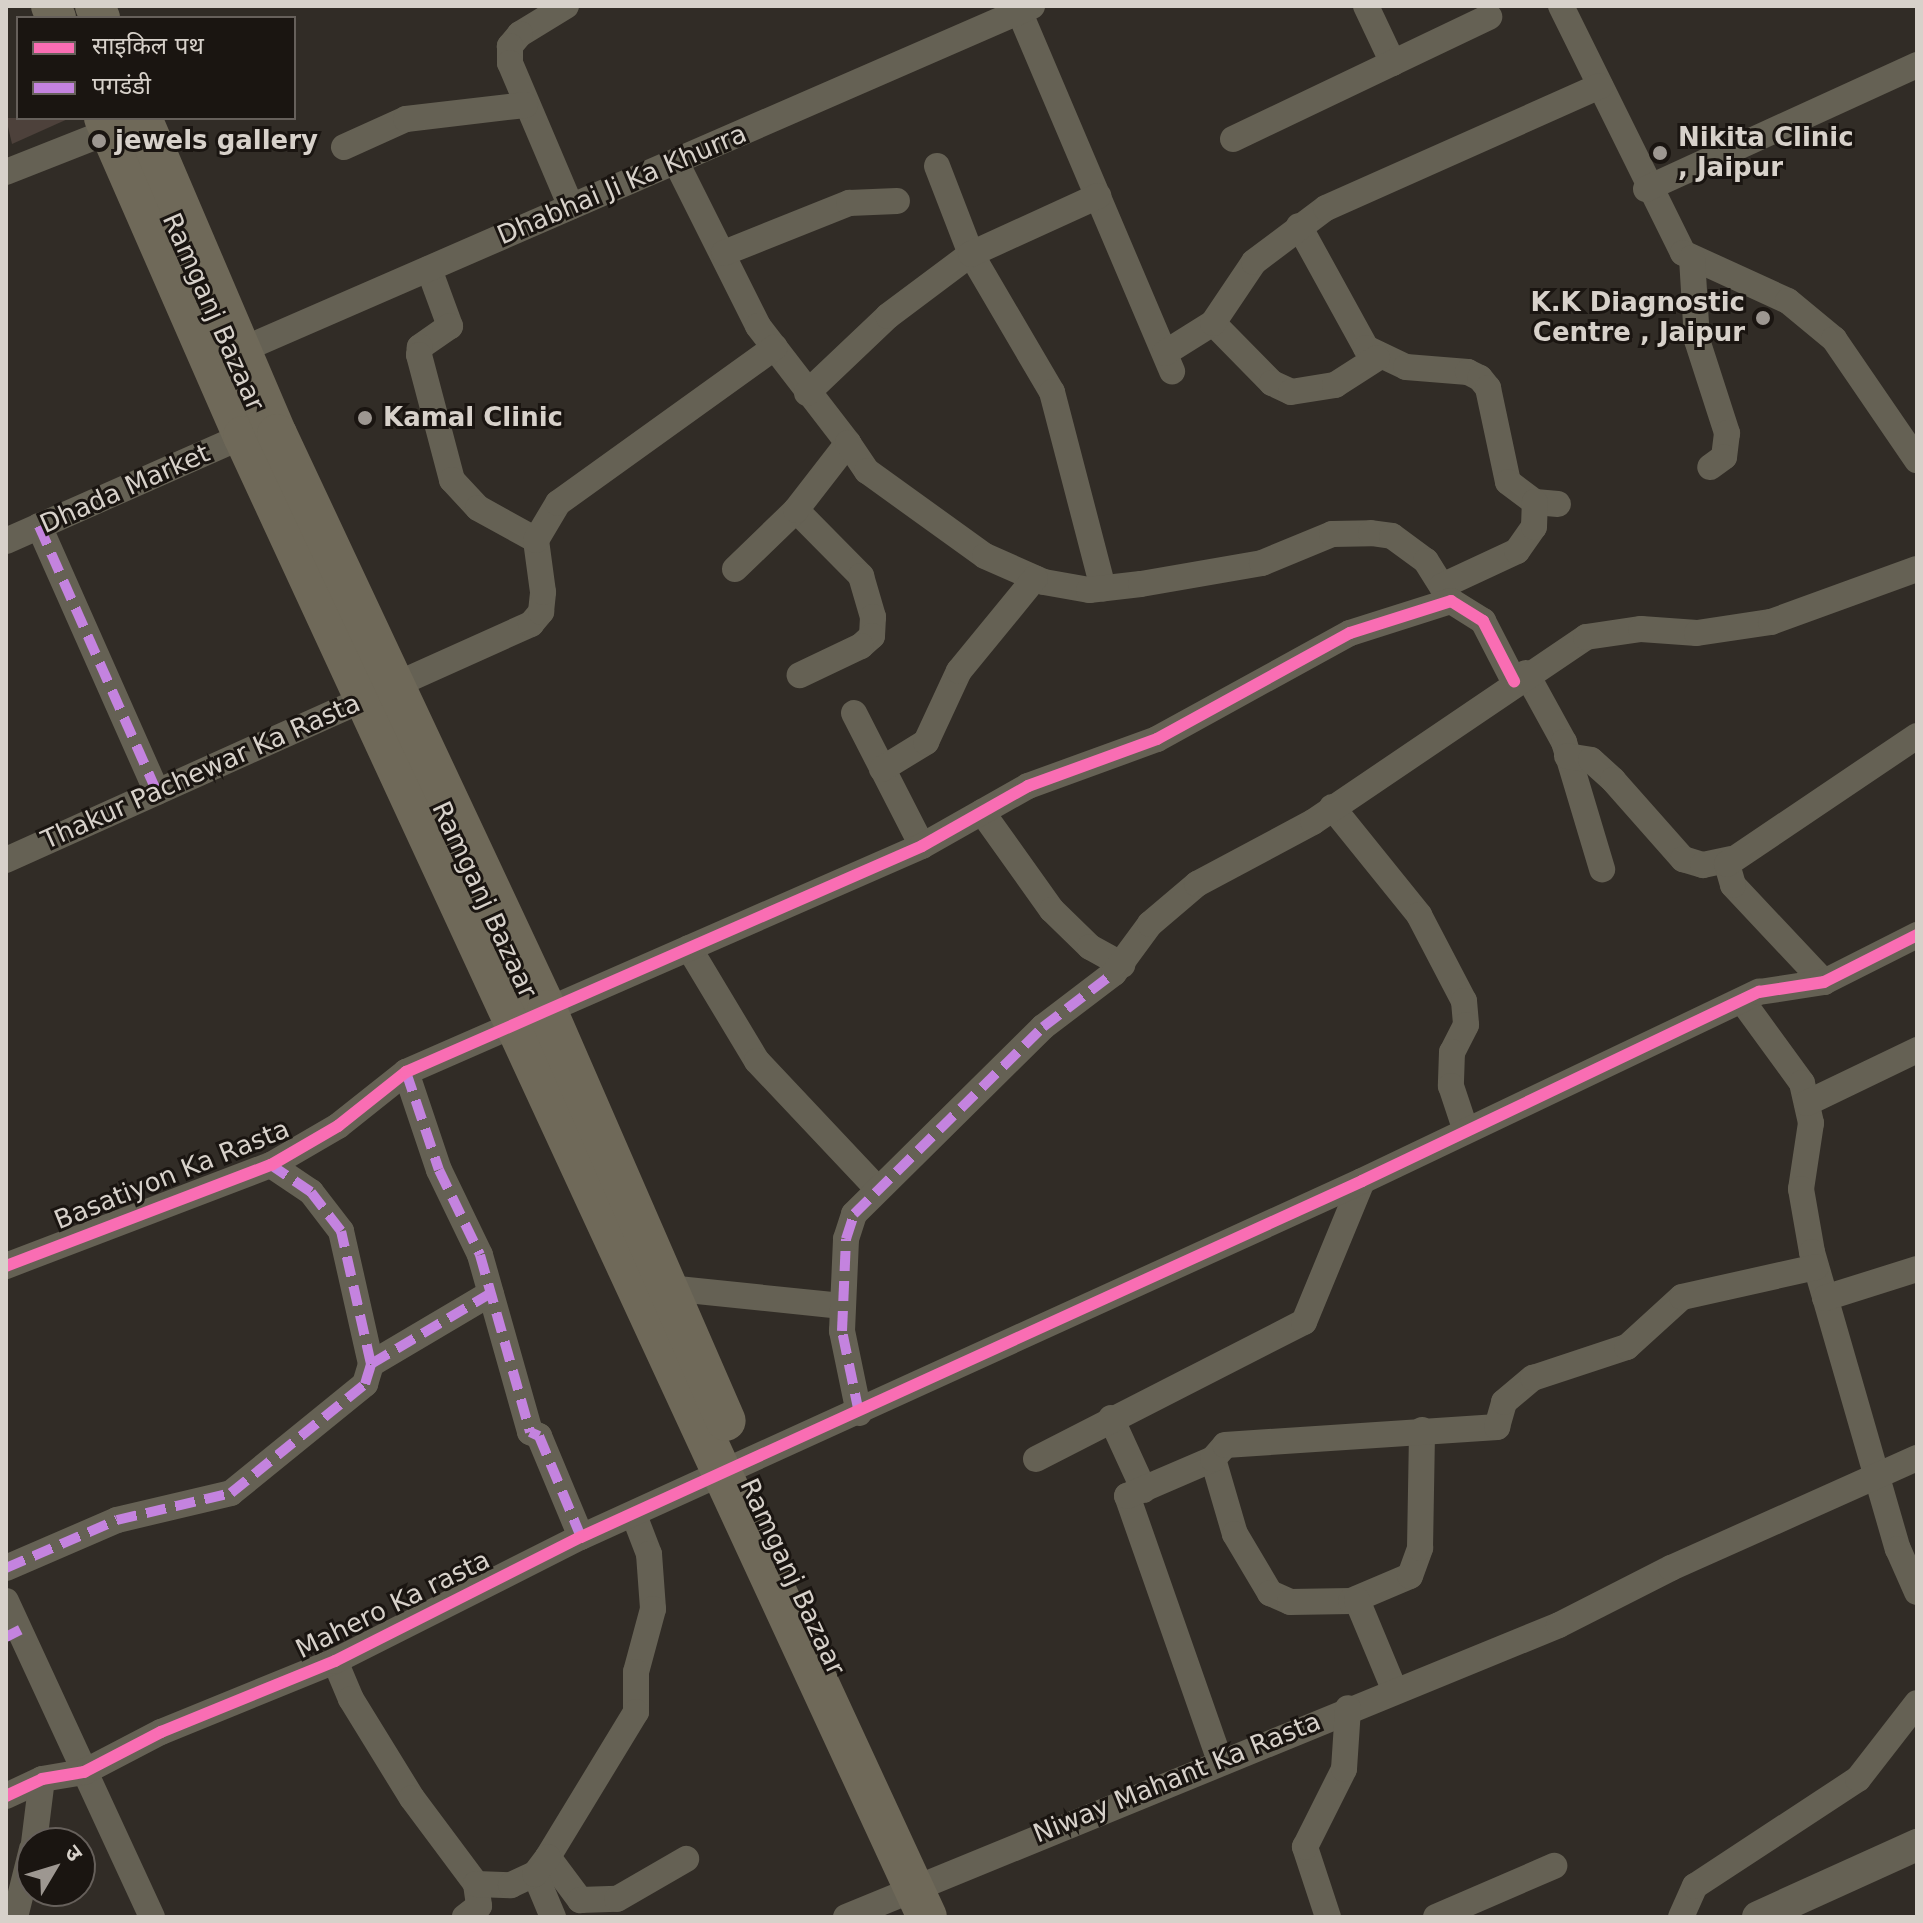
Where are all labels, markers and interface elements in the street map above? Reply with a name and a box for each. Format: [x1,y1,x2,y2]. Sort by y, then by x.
legend [16,16,296,120]
text: साइकिल पथ [92,32,204,60]
text: पगडंडी [92,72,151,100]
street label: Dhabhai Ji Ka Khurra [493,118,751,252]
place label: Nikita Clinic , Jaipur [1678,122,1854,184]
place label: jewels gallery [115,125,318,157]
marker: jewels gallery [90,132,108,150]
marker: Nikita Clinic , Jaipur [1649,142,1671,164]
street label: Ramganj Bazaar [155,208,271,416]
place label: K.K Diagnostic Centre , Jaipur [1531,287,1745,348]
marker: K.K Diagnostic Centre , Jaipur [1752,307,1774,329]
place label: Kamal Clinic [383,402,563,434]
marker: Kamal Clinic [354,407,376,429]
street label: Dhada Market [35,438,215,540]
street label: Thakur Pachewar Ka Rasta [37,688,365,856]
street label: Ramganj Bazaar [425,797,543,1003]
street label: Basatiyon Ka Rasta [50,1114,294,1236]
street label: Ramganj Bazaar [733,1474,851,1680]
street label: Mahero Ka rasta [291,1544,495,1666]
street label: Niway Mahant Ka Rasta [1029,1706,1325,1850]
north arrow [16,1827,96,1907]
text: उ [60,1840,88,1866]

